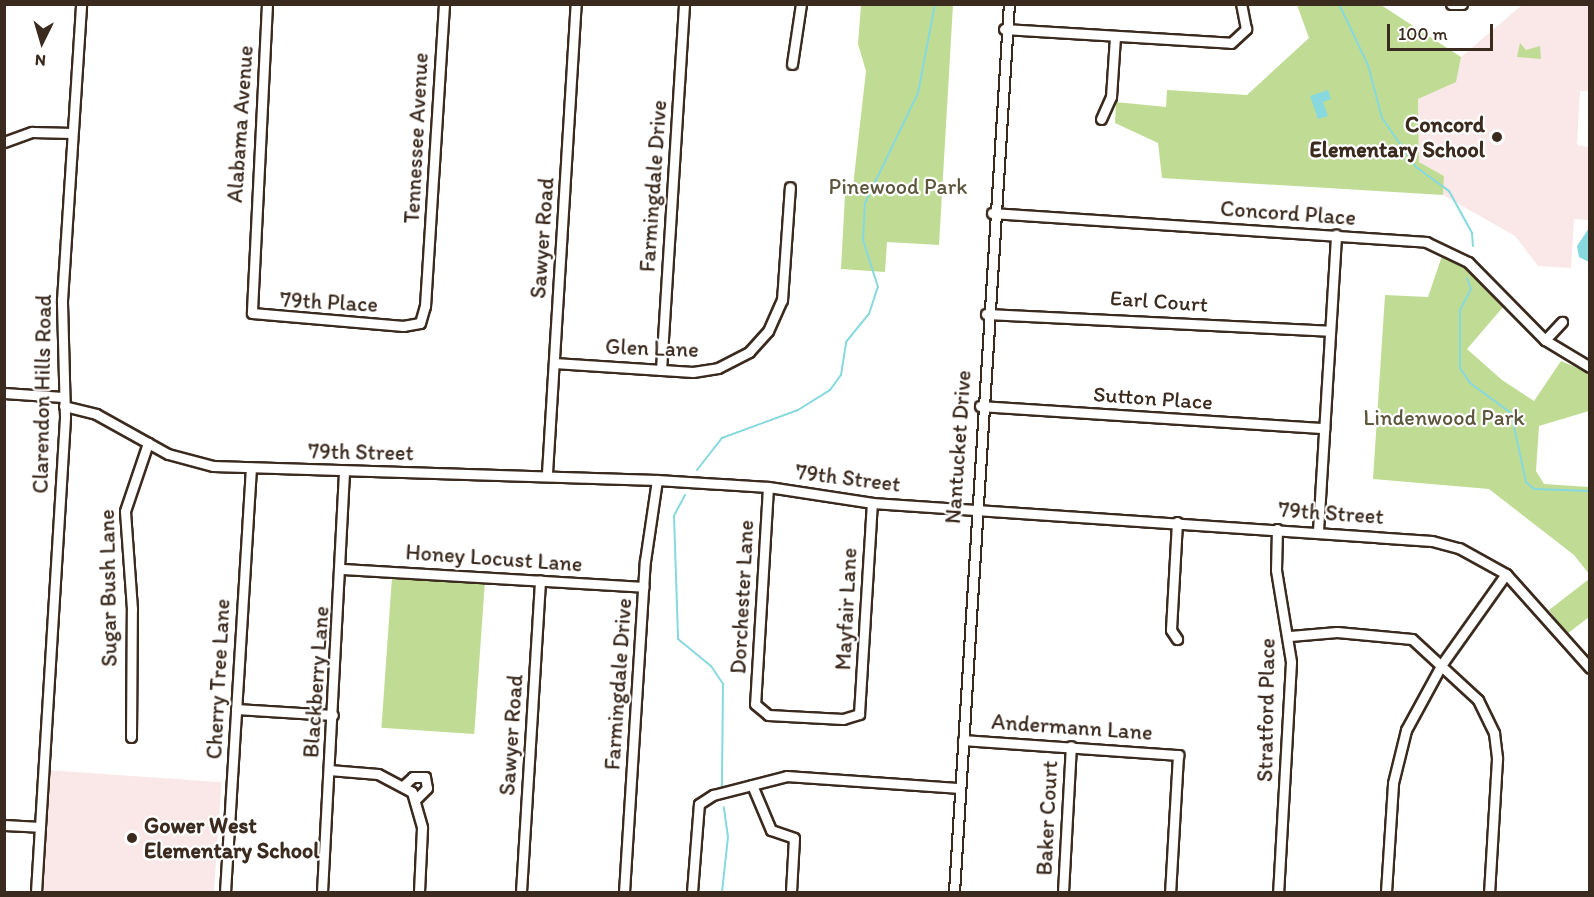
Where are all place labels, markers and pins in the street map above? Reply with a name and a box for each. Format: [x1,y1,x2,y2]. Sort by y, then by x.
place label: Concord Elementary School [1310,111,1485,162]
marker: Concord Elementary School [1490,130,1504,144]
place label: Gower West Elementary School [144,812,319,864]
marker: Gower West Elementary School [125,831,139,845]

